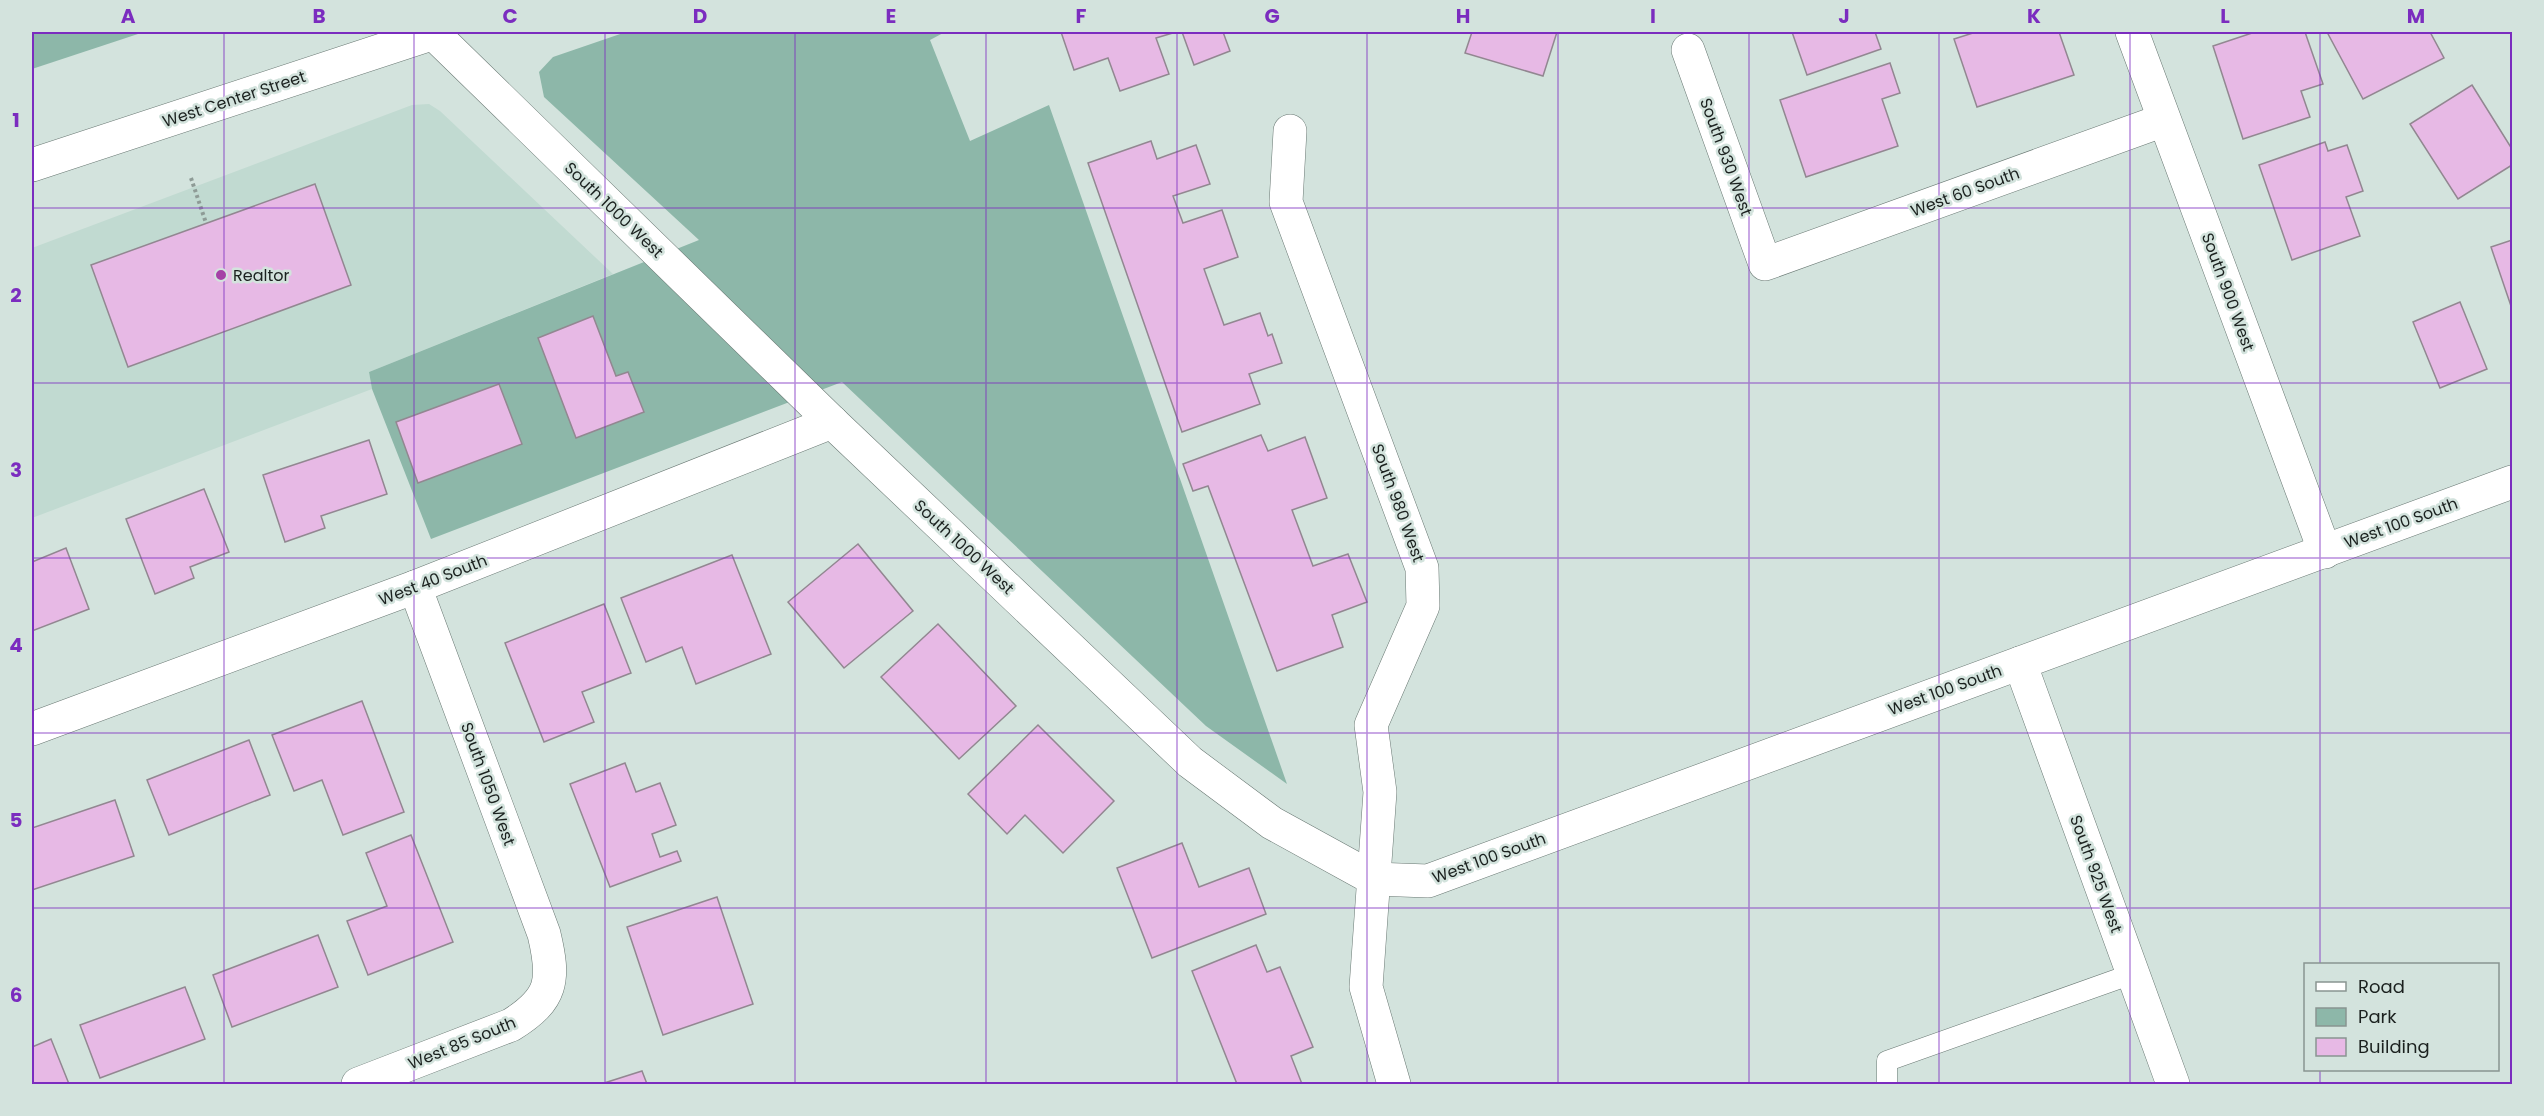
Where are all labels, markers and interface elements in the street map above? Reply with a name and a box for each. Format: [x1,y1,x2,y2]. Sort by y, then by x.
text: A [121,2,136,30]
text: B [312,2,326,30]
text: C [502,2,518,30]
text: D [693,2,707,30]
text: E [886,2,896,30]
text: F [1076,2,1087,30]
text: G [1264,2,1280,30]
text: H [1456,2,1470,30]
text: I [1650,2,1656,30]
text: J [1838,2,1850,30]
text: K [2027,2,2041,30]
text: L [2220,2,2230,30]
text: M [2407,2,2425,30]
street label: West Center Street [159,65,309,133]
street label: South 930 West [1694,95,1758,219]
text: 1 [12,106,20,134]
street label: South 1000 West [559,157,669,263]
street label: West 60 South [1907,162,2023,222]
street label: South 900 West [2196,230,2260,355]
place label: Realtor [233,264,289,287]
marker: Realtor [214,268,228,282]
text: 2 [10,281,22,309]
street label: South 980 West [1366,441,1430,566]
text: 3 [10,456,22,484]
street label: West 100 South [2341,492,2461,554]
street label: South 1000 West [909,494,1019,600]
street label: West 40 South [376,549,490,611]
text: 4 [9,631,23,659]
street label: West 100 South [1885,659,2005,721]
street label: South 1050 West [455,719,521,849]
text: 5 [10,806,23,834]
street label: South 925 West [2064,812,2128,936]
street label: West 100 South [1429,827,1549,889]
legend [2304,963,2499,1071]
text: Road [2358,974,2405,999]
text: 6 [10,981,22,1009]
text: Park [2358,1004,2397,1029]
street label: West 85 South [405,1011,519,1075]
text: Building [2358,1034,2430,1059]

